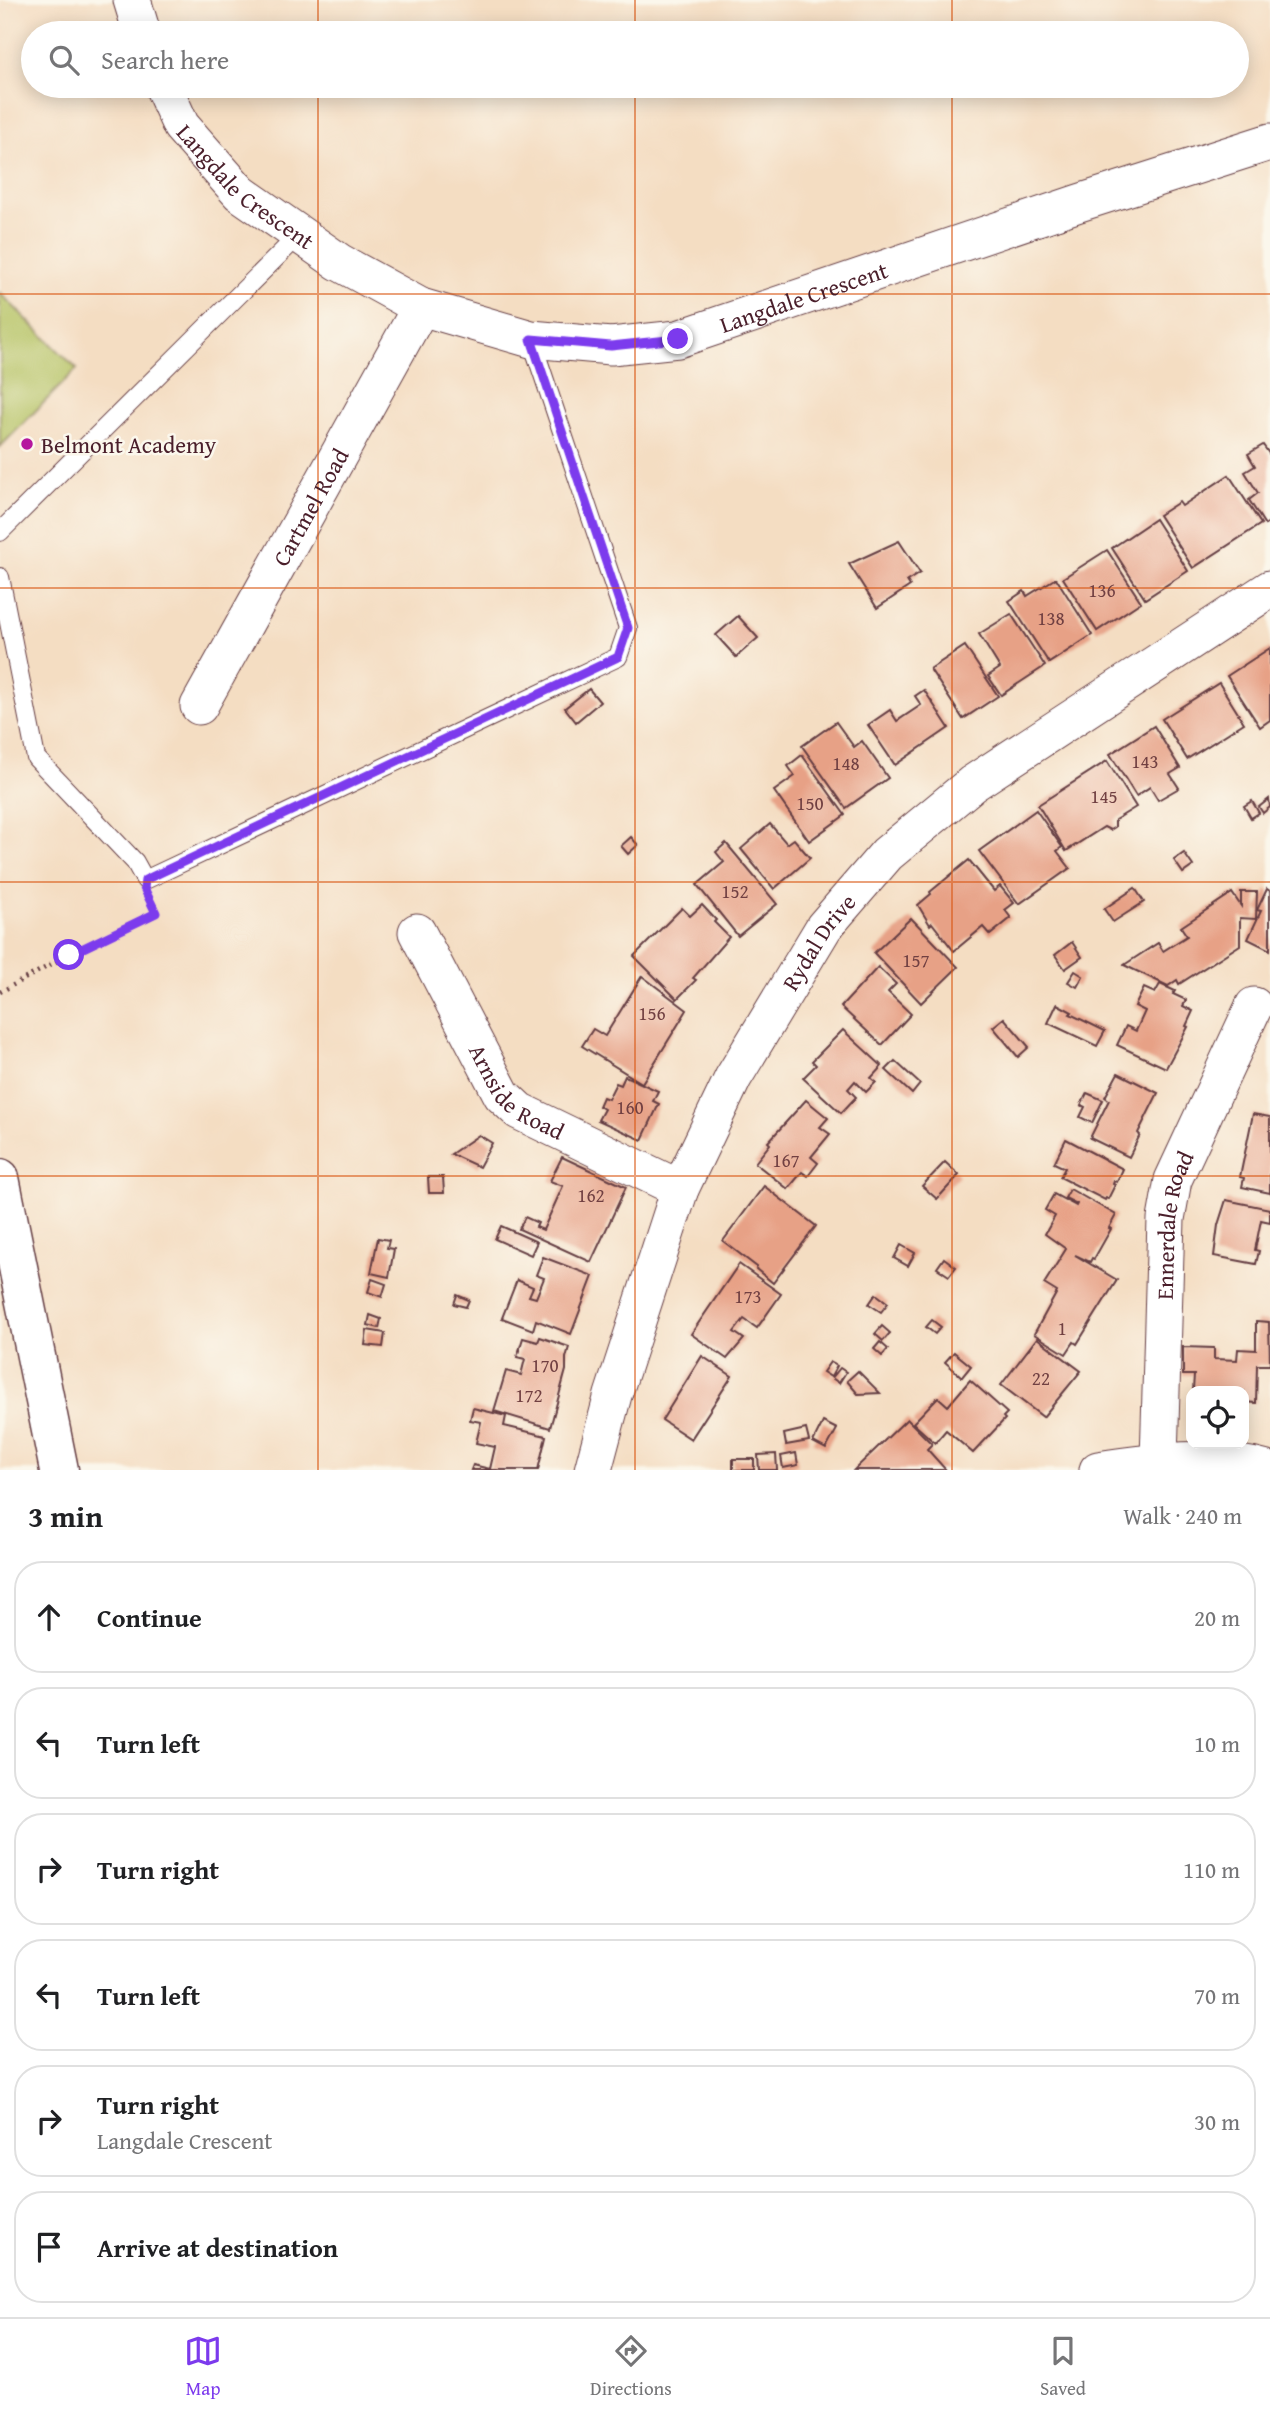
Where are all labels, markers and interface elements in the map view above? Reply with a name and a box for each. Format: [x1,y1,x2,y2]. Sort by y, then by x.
search box [21,21,1249,98]
text: Search here [101,40,229,79]
icon: search [45,41,83,79]
street label: Langdale Crescent [170,116,321,257]
street label: Langdale Crescent [715,253,892,340]
route end [662,323,693,354]
place label: Belmont Academy [41,428,217,461]
marker: Belmont Academy [19,436,35,452]
street label: Cartmel Road [264,441,356,572]
house number: 136 [1088,576,1116,604]
house number: 138 [1037,604,1065,632]
house number: 143 [1131,747,1159,775]
house number: 148 [832,749,860,777]
house number: 145 [1090,782,1118,810]
house number: 150 [796,789,824,817]
house number: 152 [721,877,749,905]
street label: Rydal Drive [773,886,863,996]
route start [53,939,84,970]
house number: 157 [902,946,930,974]
house number: 156 [638,999,666,1027]
street label: Arnside Road [461,1038,571,1148]
house number: 160 [616,1093,644,1121]
street label: Ennerdale Road [1147,1144,1201,1300]
house number: 167 [772,1146,800,1174]
house number: 162 [577,1181,605,1209]
house number: 173 [734,1282,762,1310]
house number: 1 [1057,1314,1067,1342]
house number: 170 [531,1351,559,1379]
house number: 22 [1032,1364,1050,1392]
house number: 172 [515,1381,543,1409]
map controls [1186,1386,1249,1449]
button: locate [1186,1386,1249,1449]
text: 3 min [28,1494,103,1538]
text: Walk · 240 m [1123,1499,1242,1532]
icon: ahead [30,1598,68,1636]
text: Continue [97,1598,202,1637]
text: 20 m [1194,1601,1240,1634]
icon: left [30,1724,68,1762]
text: Turn left [97,1724,200,1763]
text: 10 m [1194,1727,1240,1760]
icon: right [30,1850,68,1888]
text: Turn right [97,1850,219,1889]
text: 110 m [1183,1853,1240,1886]
icon: left [30,1976,68,2014]
text: Turn left [97,1976,200,2015]
text: 70 m [1194,1979,1240,2012]
text: Turn right [97,2085,219,2124]
icon: right [30,2102,68,2140]
text: 30 m [1194,2105,1240,2138]
text: Langdale Crescent [97,2124,272,2157]
icon: arrive [30,2228,68,2266]
text: Arrive at destination [97,2228,338,2267]
tab: Map [184,2332,222,2402]
tab: Directions [590,2332,672,2402]
tab: Saved [1040,2332,1086,2402]

